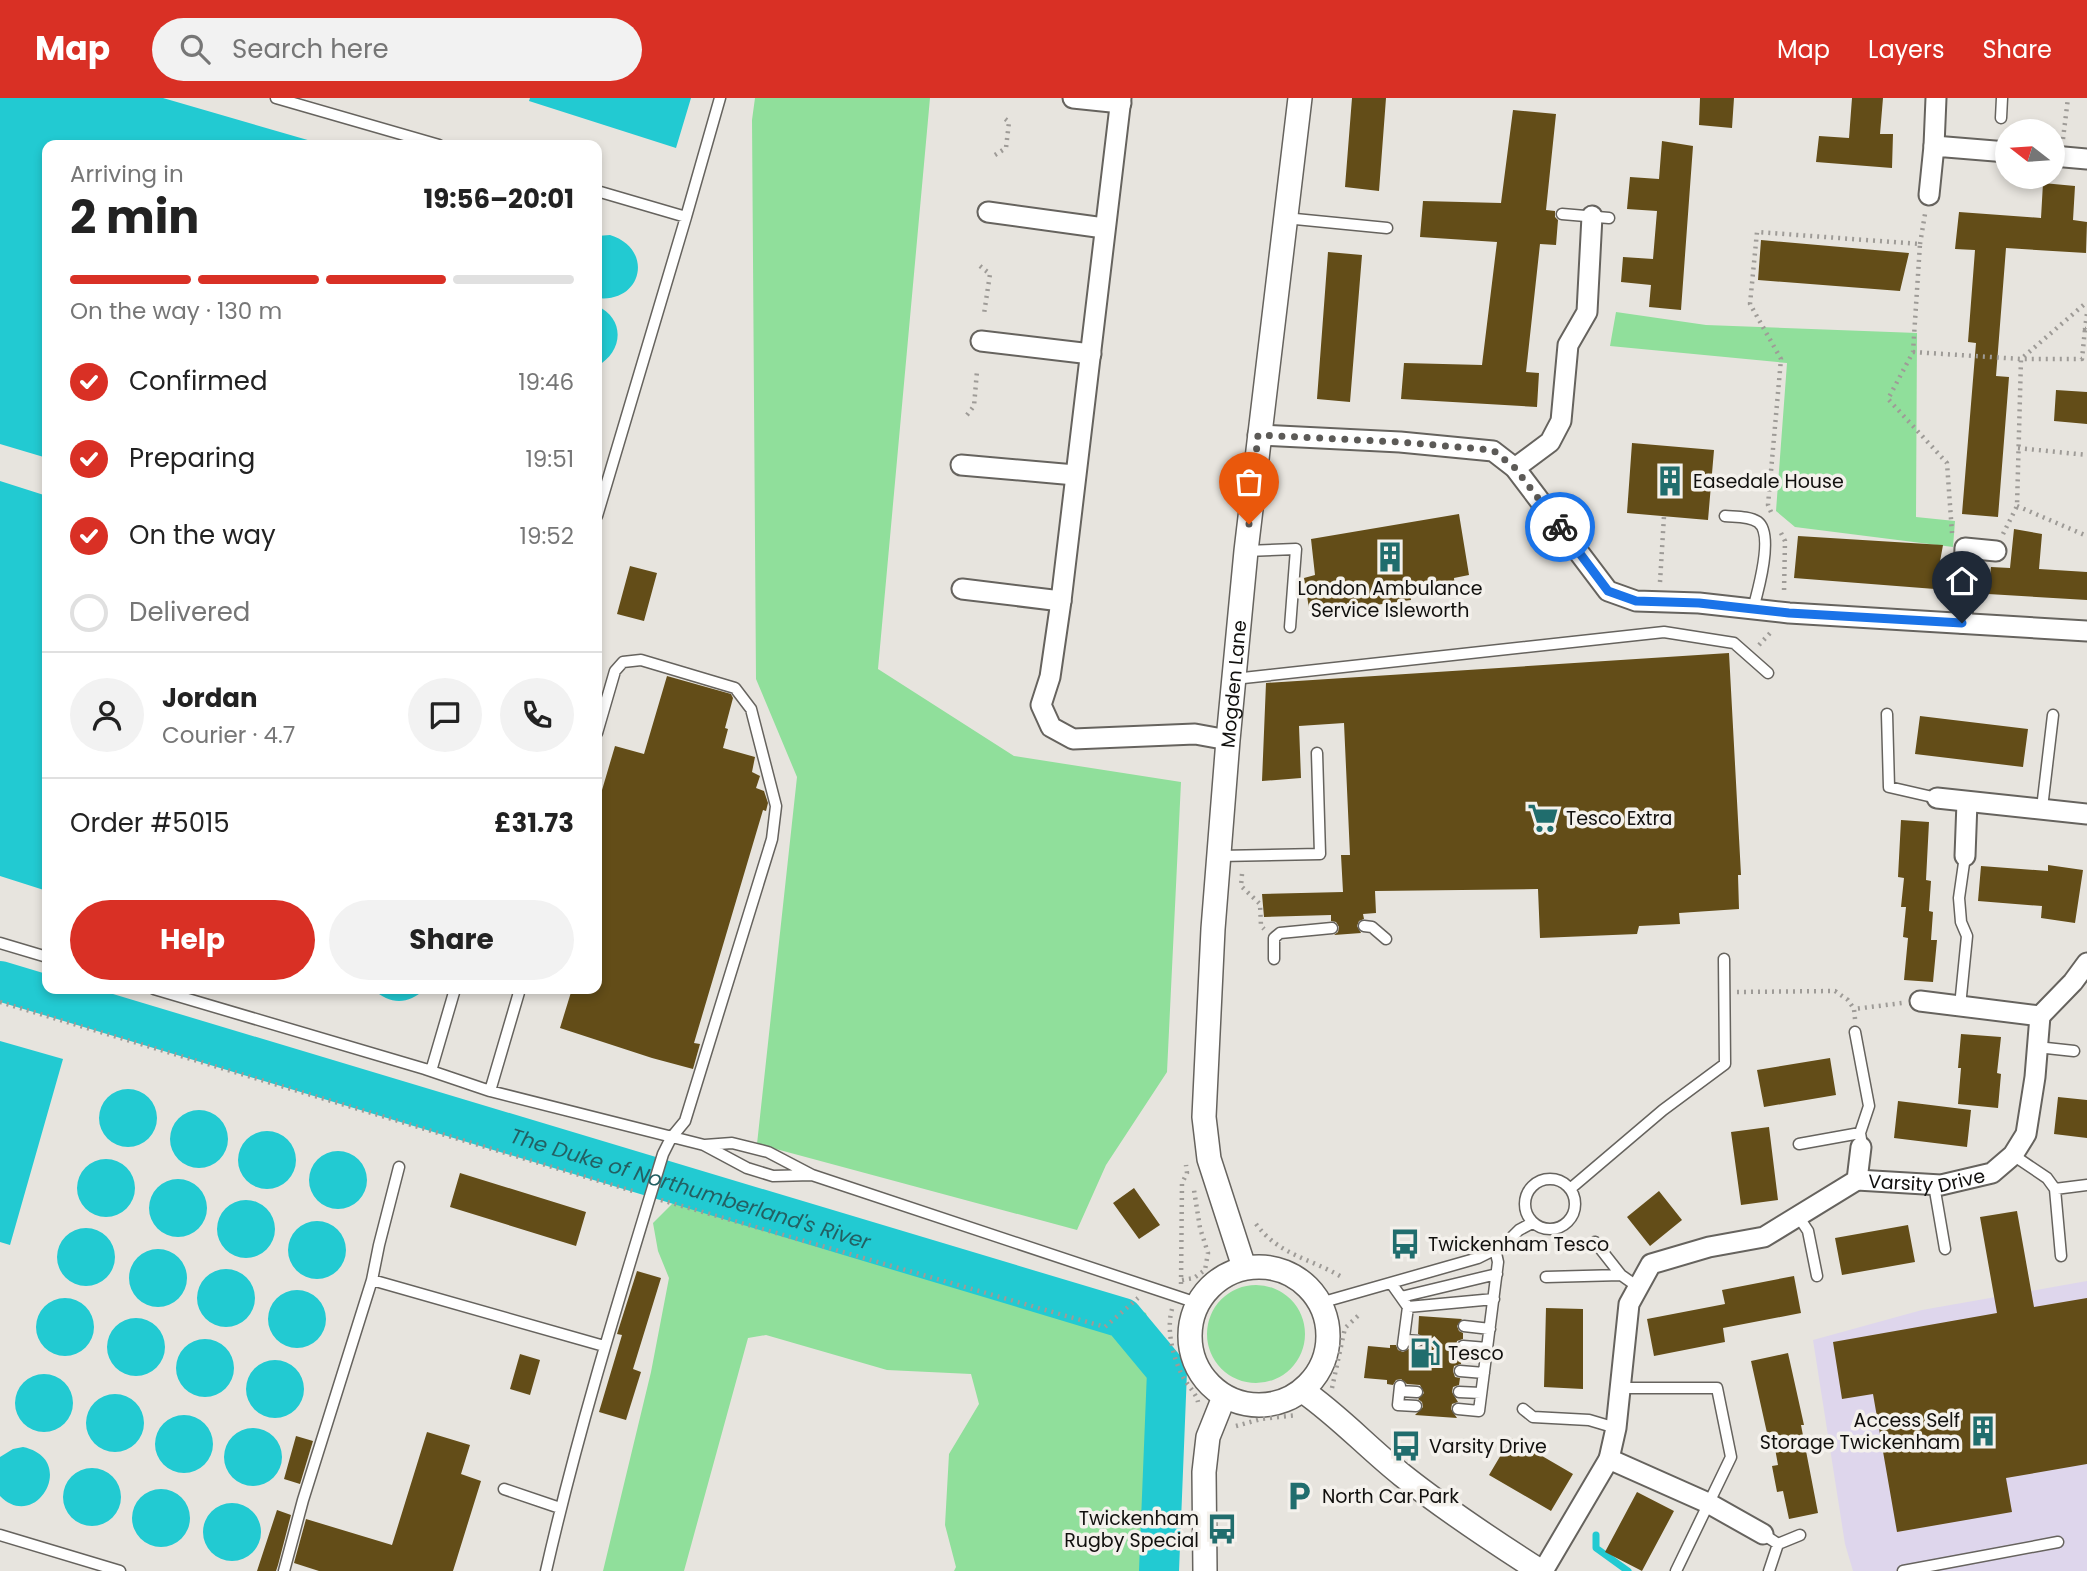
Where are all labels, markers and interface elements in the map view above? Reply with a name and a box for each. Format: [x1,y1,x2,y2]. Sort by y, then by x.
search box [152,18,642,81]
text: Map [35,25,110,72]
icon: search [176,30,214,68]
text: Search here [232,31,389,67]
text: Map [1777,33,1830,66]
text: Layers [1868,33,1944,66]
text: Share [1982,33,2052,66]
north arrow [1995,119,2065,189]
map controls [1995,119,2065,189]
text: Arriving in [70,158,184,190]
text: 19:56–20:01 [423,181,574,217]
text: 2 min [70,185,199,249]
text: On the way · 130 m [70,295,282,327]
icon: check [70,363,108,401]
text: Confirmed [129,363,267,399]
text: 19:46 [518,366,574,398]
icon: check [70,440,108,478]
text: Preparing [129,440,255,476]
text: 19:51 [525,443,574,475]
pin [1219,452,1279,524]
icon: bag [1230,463,1268,501]
building icon: Easedale House [1653,464,1687,498]
place label: Easedale House [1693,468,1844,495]
courier [1525,492,1595,562]
icon: bike [1541,508,1579,546]
icon: check [70,517,108,555]
text: On the way [129,517,276,553]
text: 19:52 [520,520,574,552]
building icon: London Ambulance Service Isleworth [1373,540,1407,574]
pin [1932,551,1992,623]
icon: home [1943,562,1981,600]
place label: London Ambulance Service Isleworth [1297,575,1483,624]
text: Delivered [129,594,250,630]
street label: Mogden Lane [1214,619,1253,749]
button: person [70,678,144,752]
button: chat [408,678,482,752]
button: phone [500,678,574,752]
text: Jordan [162,680,258,716]
text: Courier · 4.7 [162,719,295,751]
supermarket icon: Tesco Extra [1526,801,1560,835]
text: Order #5015 [70,805,230,841]
text: £31.73 [494,805,574,841]
place label: Tesco Extra [1566,805,1672,832]
button: Help [70,900,315,980]
button: Share [329,900,574,980]
water label: The Duke of Northumberland's River [507,1120,875,1256]
street label: Varsity Drive [1867,1162,1988,1199]
bus stop icon: Twickenham Tesco [1388,1227,1422,1261]
place label: Twickenham Tesco [1428,1231,1609,1258]
fuel station icon: Tesco [1408,1336,1442,1370]
place label: Tesco [1448,1340,1504,1367]
place label: Access Self Storage Twickenham [1760,1407,1960,1456]
building icon: Access Self Storage Twickenham [1966,1414,2000,1448]
bus stop icon: Varsity Drive [1389,1429,1423,1463]
place label: Varsity Drive [1429,1433,1547,1460]
parking icon: North Car Park [1282,1479,1316,1513]
place label: North Car Park [1322,1483,1459,1510]
place label: Twickenham Rugby Special [1064,1505,1199,1554]
bus stop icon: Twickenham Rugby Special [1205,1512,1239,1546]

